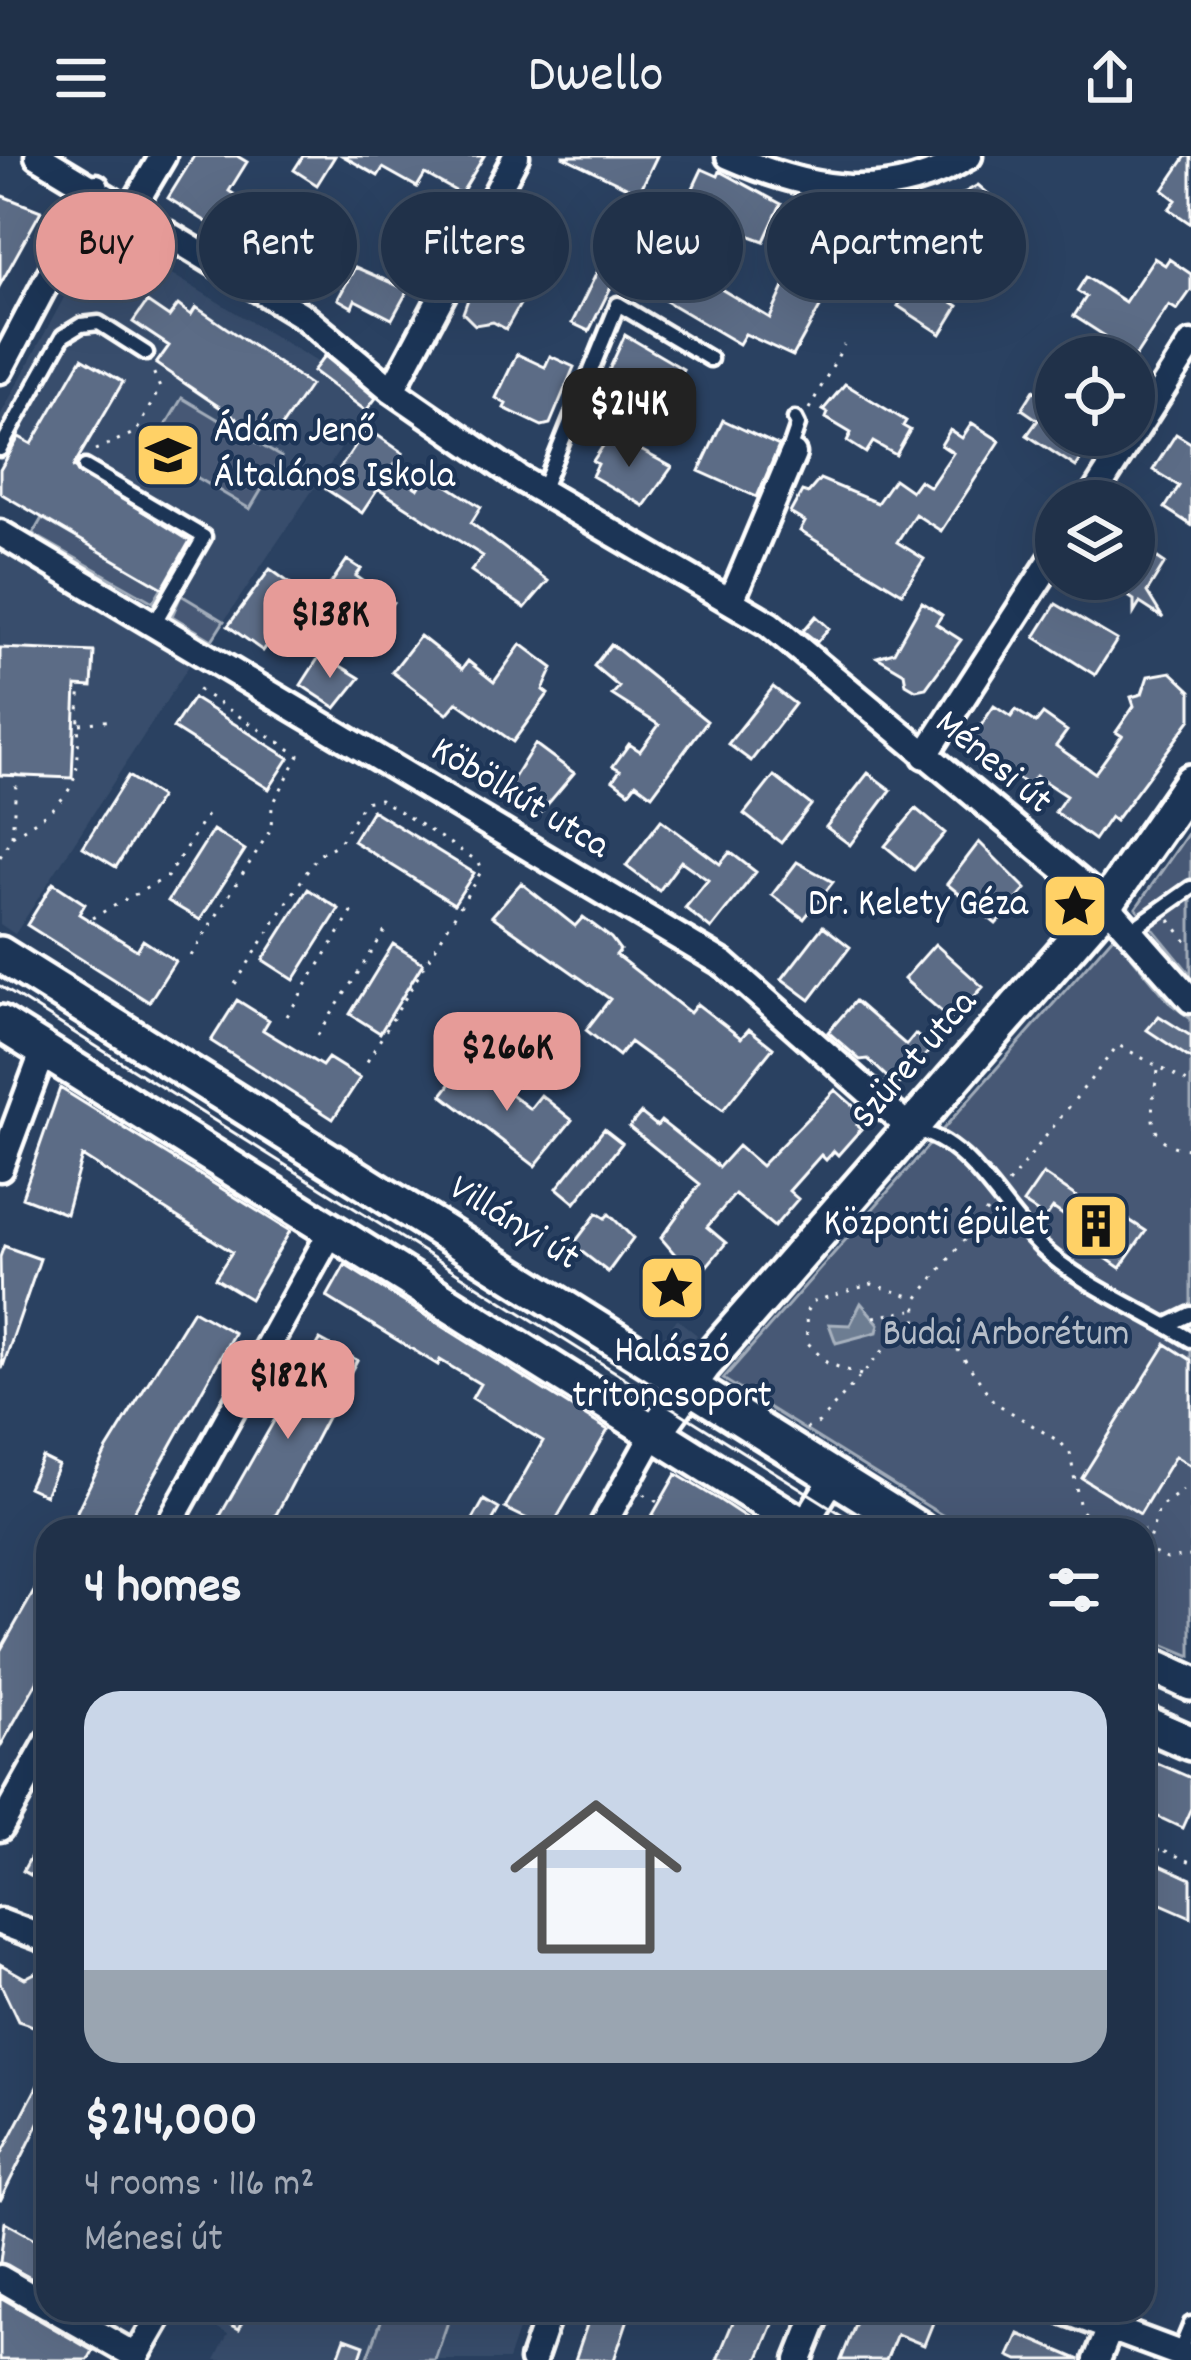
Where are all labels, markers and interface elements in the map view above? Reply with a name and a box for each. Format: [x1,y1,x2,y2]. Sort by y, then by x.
text: Dwello [527,40,664,117]
icon: menu [48,45,114,111]
icon: share [1077,45,1143,111]
chip: Buy [36,192,175,300]
chip: Rent [199,192,357,300]
chip: Filters [381,192,569,300]
chip: New [593,192,743,300]
chip: Apartment [767,192,1026,300]
map controls [1035,336,1155,600]
button: locate [1035,336,1155,456]
pin: $214K [545,368,713,470]
text: $214K [589,379,669,434]
place label: Ádám Jenő Általános Iskola [214,406,456,506]
school or university icon: Ádám Jenő Általános Iskola [133,420,203,490]
button: layers [1035,480,1155,600]
pin: $138K [246,579,414,681]
text: $138K [290,590,370,645]
street label: Ménesi út [921,698,1063,830]
street label: Köbölkút utca [419,725,620,875]
place icon: Dr. Kelety Géza [1040,871,1110,941]
place label: Dr. Kelety Géza [808,879,1029,934]
street label: Szüret utca [840,979,993,1143]
pin: $266K [423,1012,591,1114]
text: $266K [460,1023,554,1078]
street label: Villányi út [437,1163,589,1287]
building icon: Központi épület [1061,1191,1131,1261]
place label: Központi épület [824,1199,1050,1254]
place icon: Halászó tritoncsoport [637,1253,707,1323]
park label: Budai Arborétum [882,1309,1130,1364]
place label: Halászó tritoncsoport [572,1326,772,1426]
pin: $182K [204,1340,372,1442]
text: $182K [248,1351,328,1406]
text: 4 homes [84,1554,242,1626]
icon: filters [1041,1557,1107,1623]
icon: home [488,1769,704,1985]
text: $214,000 [84,2087,258,2159]
text: 4 rooms · 116 m² [84,2159,314,2214]
text: Ménesi út [84,2214,223,2269]

